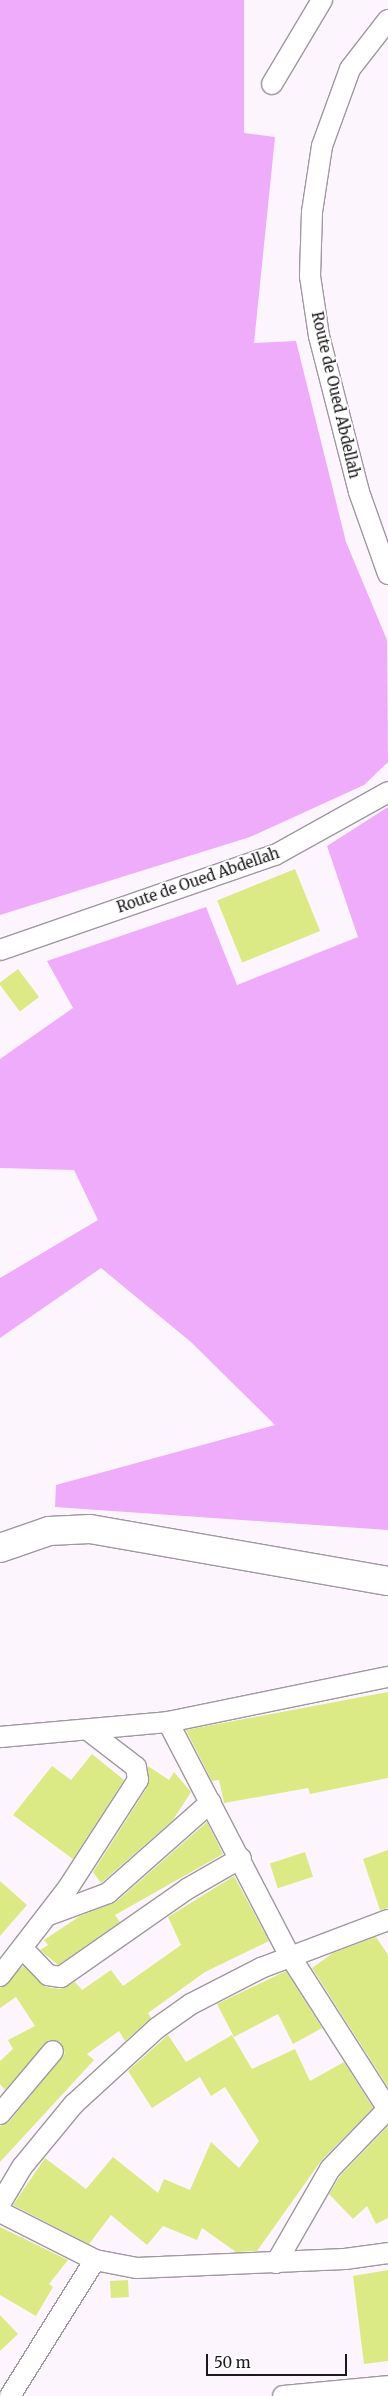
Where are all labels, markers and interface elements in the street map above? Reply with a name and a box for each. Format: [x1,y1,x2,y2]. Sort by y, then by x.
street label: Route de Oued Abdellah [308,310,364,480]
street label: Route de Oued Abdellah [114,844,282,916]
scale bar [208,2344,349,2376]
text: 50 m [214,2353,251,2372]

